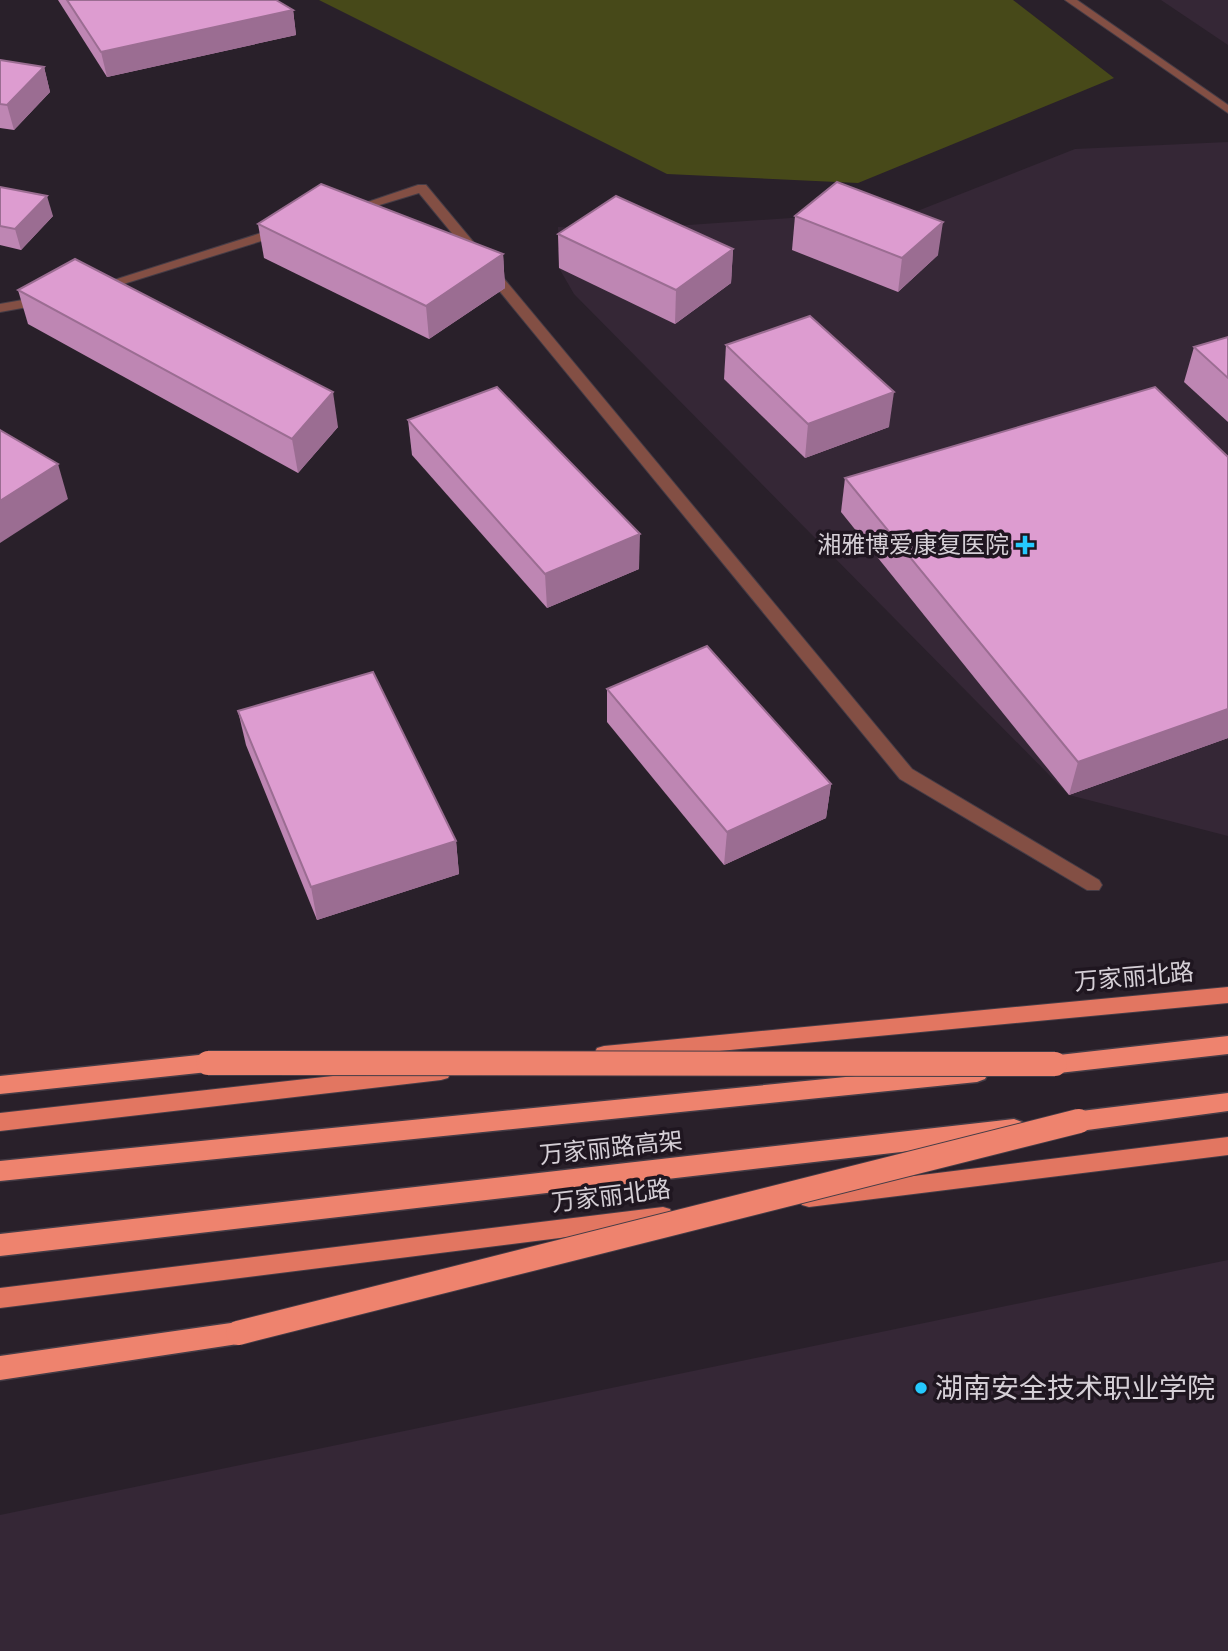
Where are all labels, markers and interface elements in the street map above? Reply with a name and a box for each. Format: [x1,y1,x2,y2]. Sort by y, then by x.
place label: 湘雅博爱康复医院 [817,530,1009,559]
marker: 湘雅博爱康复医院 [1015,535,1035,555]
street label: 万家丽北路 [1073,957,1195,996]
street label: 万家丽路高架 [538,1126,684,1169]
street label: 万家丽北路 [550,1174,672,1217]
place label: 湖南安全技术职业学院 [935,1371,1215,1405]
marker: 湖南安全技术职业学院 [913,1380,929,1396]

